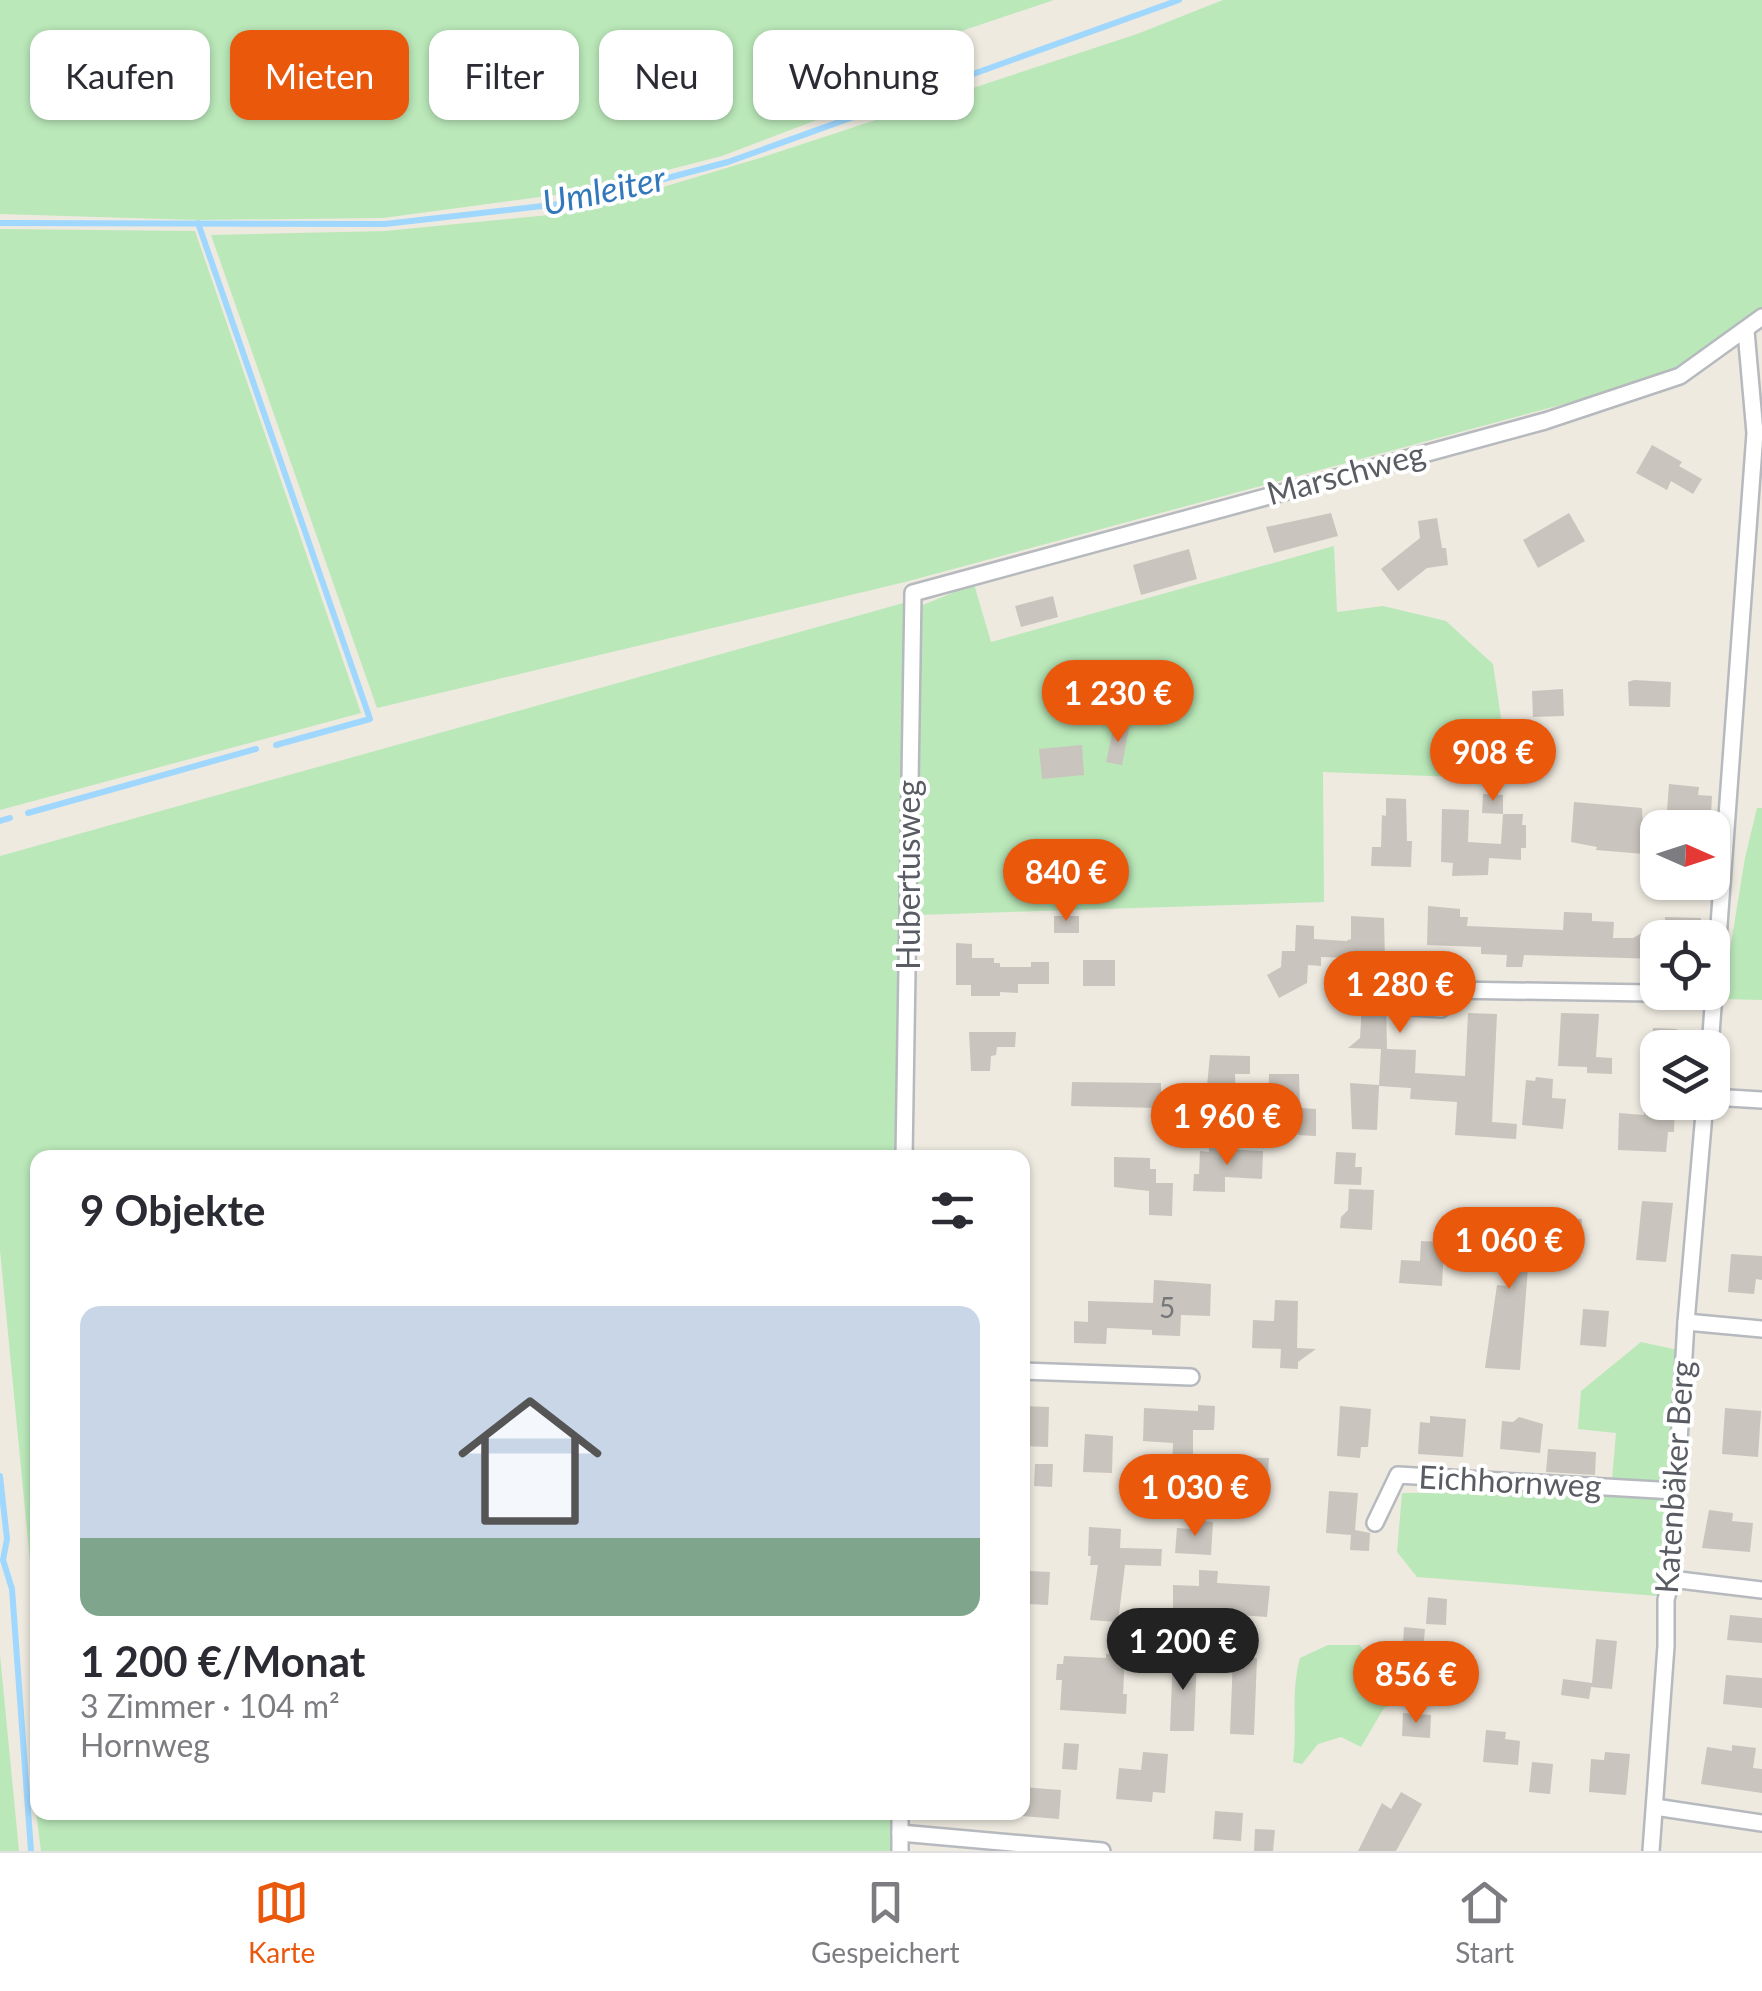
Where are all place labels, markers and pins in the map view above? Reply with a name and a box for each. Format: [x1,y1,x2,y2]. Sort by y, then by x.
pin: 1 230 € [1026,660,1210,745]
pin: 908 € [1423,719,1563,804]
pin: 840 € [996,839,1136,924]
pin: 1 280 € [1308,951,1492,1036]
pin: 1 960 € [1135,1083,1319,1168]
pin: 1 060 € [1417,1207,1601,1292]
pin: 1 030 € [1103,1454,1287,1539]
pin: 1 200 € [1091,1608,1275,1693]
pin: 856 € [1346,1641,1486,1726]

